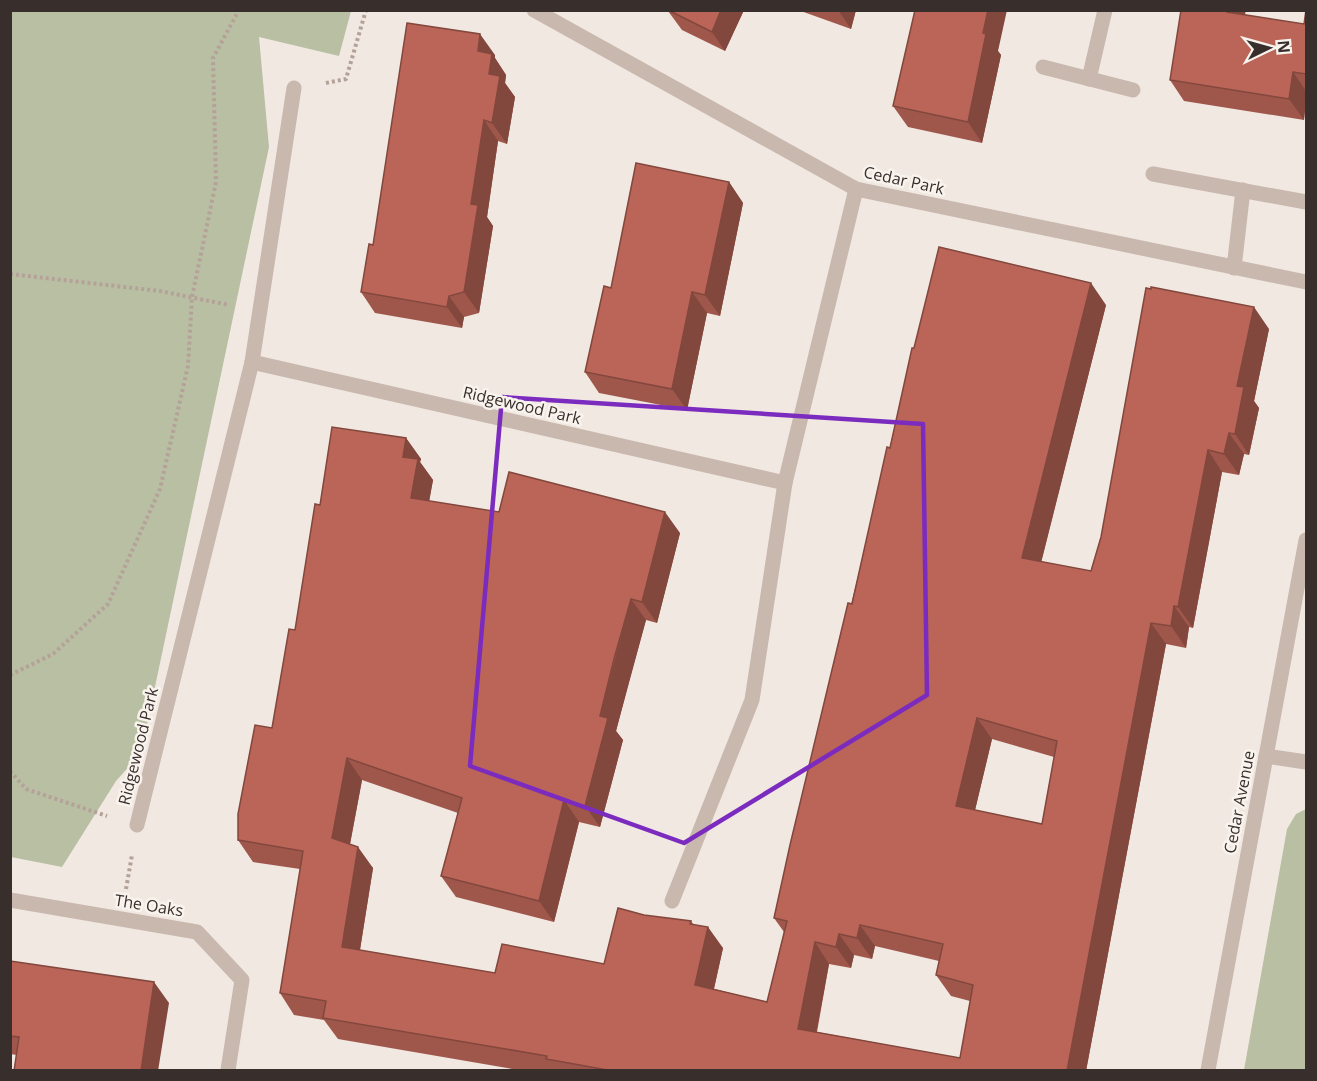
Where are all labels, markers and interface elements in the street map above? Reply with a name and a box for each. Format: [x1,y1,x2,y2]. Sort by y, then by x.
north arrow [1239,18,1299,78]
text: N [1272,39,1295,54]
street label: Cedar Park [862,161,947,199]
street label: Ridgewood Park [461,381,584,429]
street label: Ridgewood Park [113,684,163,807]
street label: Cedar Avenue [1218,749,1260,855]
street label: The Oaks [113,889,185,921]

